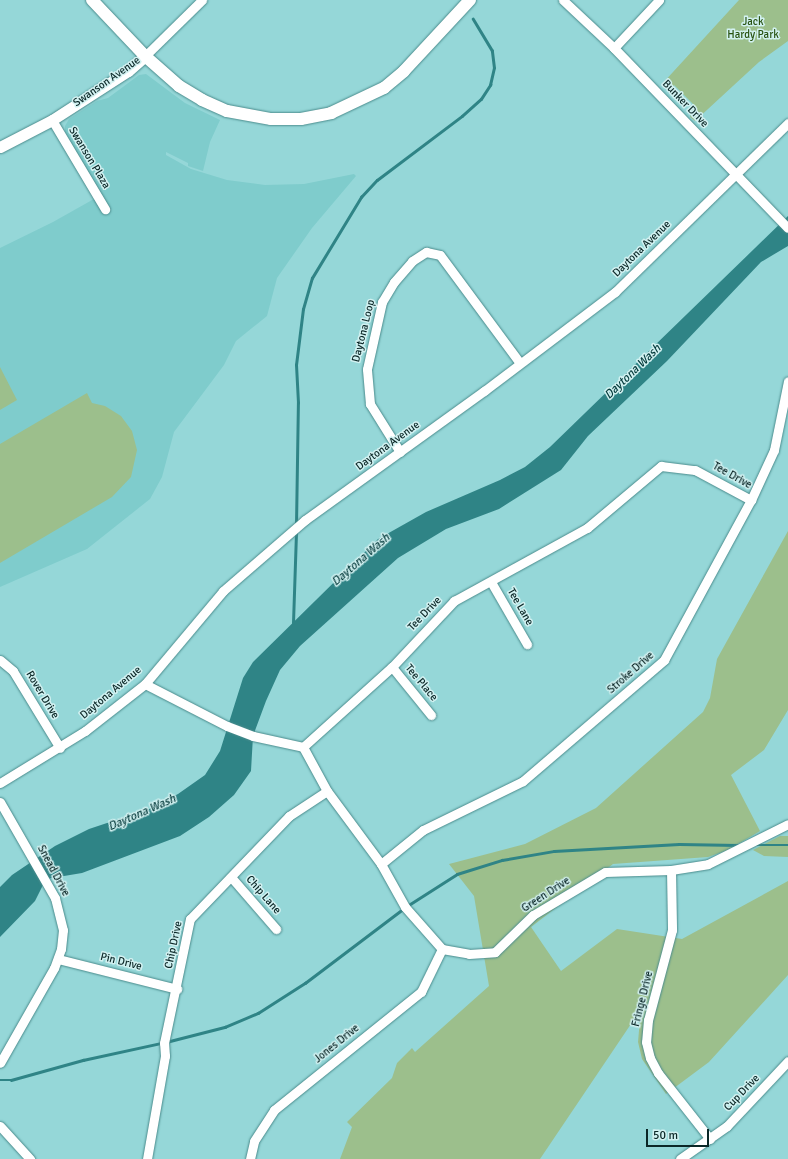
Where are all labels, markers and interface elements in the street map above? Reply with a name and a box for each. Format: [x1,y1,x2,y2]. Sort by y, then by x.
park label: Jack Hardy Park [727,16,779,42]
street label: Swanson Avenue [71,54,143,110]
street label: Bunker Drive [659,78,711,130]
street label: Swanson Plaza [65,125,113,191]
street label: Daytona Avenue [610,218,674,280]
street label: Daytona Loop [350,298,378,364]
water label: Daytona Wash [602,342,664,402]
street label: Daytona Avenue [354,418,422,474]
street label: Tee Drive [710,460,754,492]
water label: Daytona Wash [329,531,393,589]
street label: Tee Lane [504,586,536,628]
street label: Tee Drive [405,594,445,634]
street label: Stroke Drive [605,649,657,697]
street label: Tee Place [402,662,440,704]
street label: Daytona Avenue [78,664,144,722]
street label: Rover Drive [23,669,61,721]
water label: Daytona Wash [106,792,178,834]
street label: Snead Drive [34,843,72,899]
street label: Chip Lane [243,873,283,917]
street label: Green Drive [519,875,573,915]
street label: Chip Drive [163,920,185,970]
street label: Pin Drive [99,950,143,974]
street label: Fringe Drive [630,970,656,1028]
street label: Jones Drive [312,1022,362,1066]
street label: Cup Drive [721,1072,763,1114]
scale bar [648,1121,711,1147]
text: 50 m [653,1128,678,1143]

